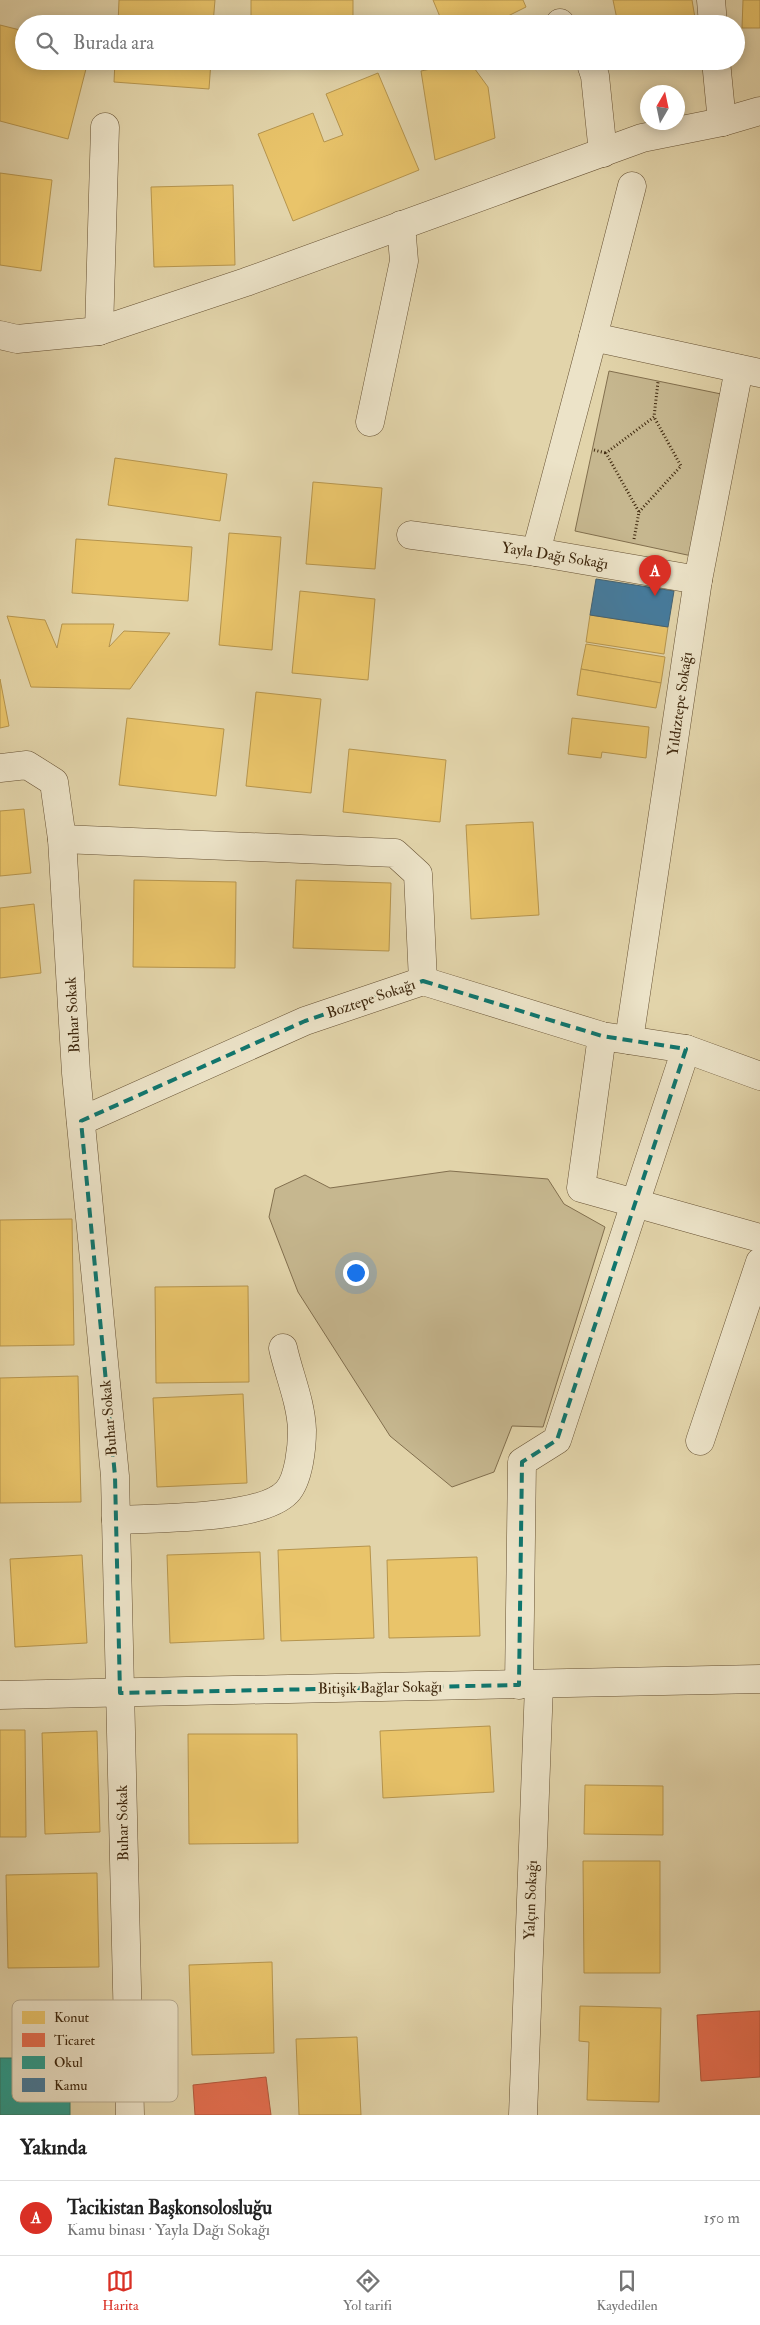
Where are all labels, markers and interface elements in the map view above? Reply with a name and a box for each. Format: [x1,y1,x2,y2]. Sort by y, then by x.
search box [15,15,745,70]
icon: search [33,29,61,57]
text: Burada ara [73,31,154,55]
north arrow [640,85,685,130]
street label: Yayla Dağı Sokağı [500,538,610,574]
pin: A [639,555,671,596]
street label: Yıldıztepe Sokağı [663,651,698,757]
street label: Boztepe Sokağı [324,975,418,1024]
street label: Buhar Sokak [62,976,84,1054]
your location [343,1260,369,1286]
street label: Buhar Sokak [96,1379,122,1457]
street label: Bitişik Bağlar Sokağı [318,1677,442,1699]
street label: Buhar Sokak [113,1785,133,1861]
street label: Yalçın Sokağı [520,1860,542,1940]
legend [12,2000,178,2102]
text: Konut [54,2009,90,2026]
text: Ticaret [54,2032,96,2049]
text: Okul [54,2054,83,2071]
text: Kamu [54,2077,88,2094]
text: Yakında [20,2134,87,2161]
text: Tacikistan Başkonsolosluğu [67,2196,272,2220]
text: A [31,2208,41,2228]
text: 150 m [703,2208,740,2228]
text: Kamu binası · Yayla Dağı Sokağı [67,2220,270,2240]
tab: Harita [102,2267,139,2314]
tab: Yol tarifi [343,2267,392,2314]
tab: Kaydedilen [596,2267,658,2314]

